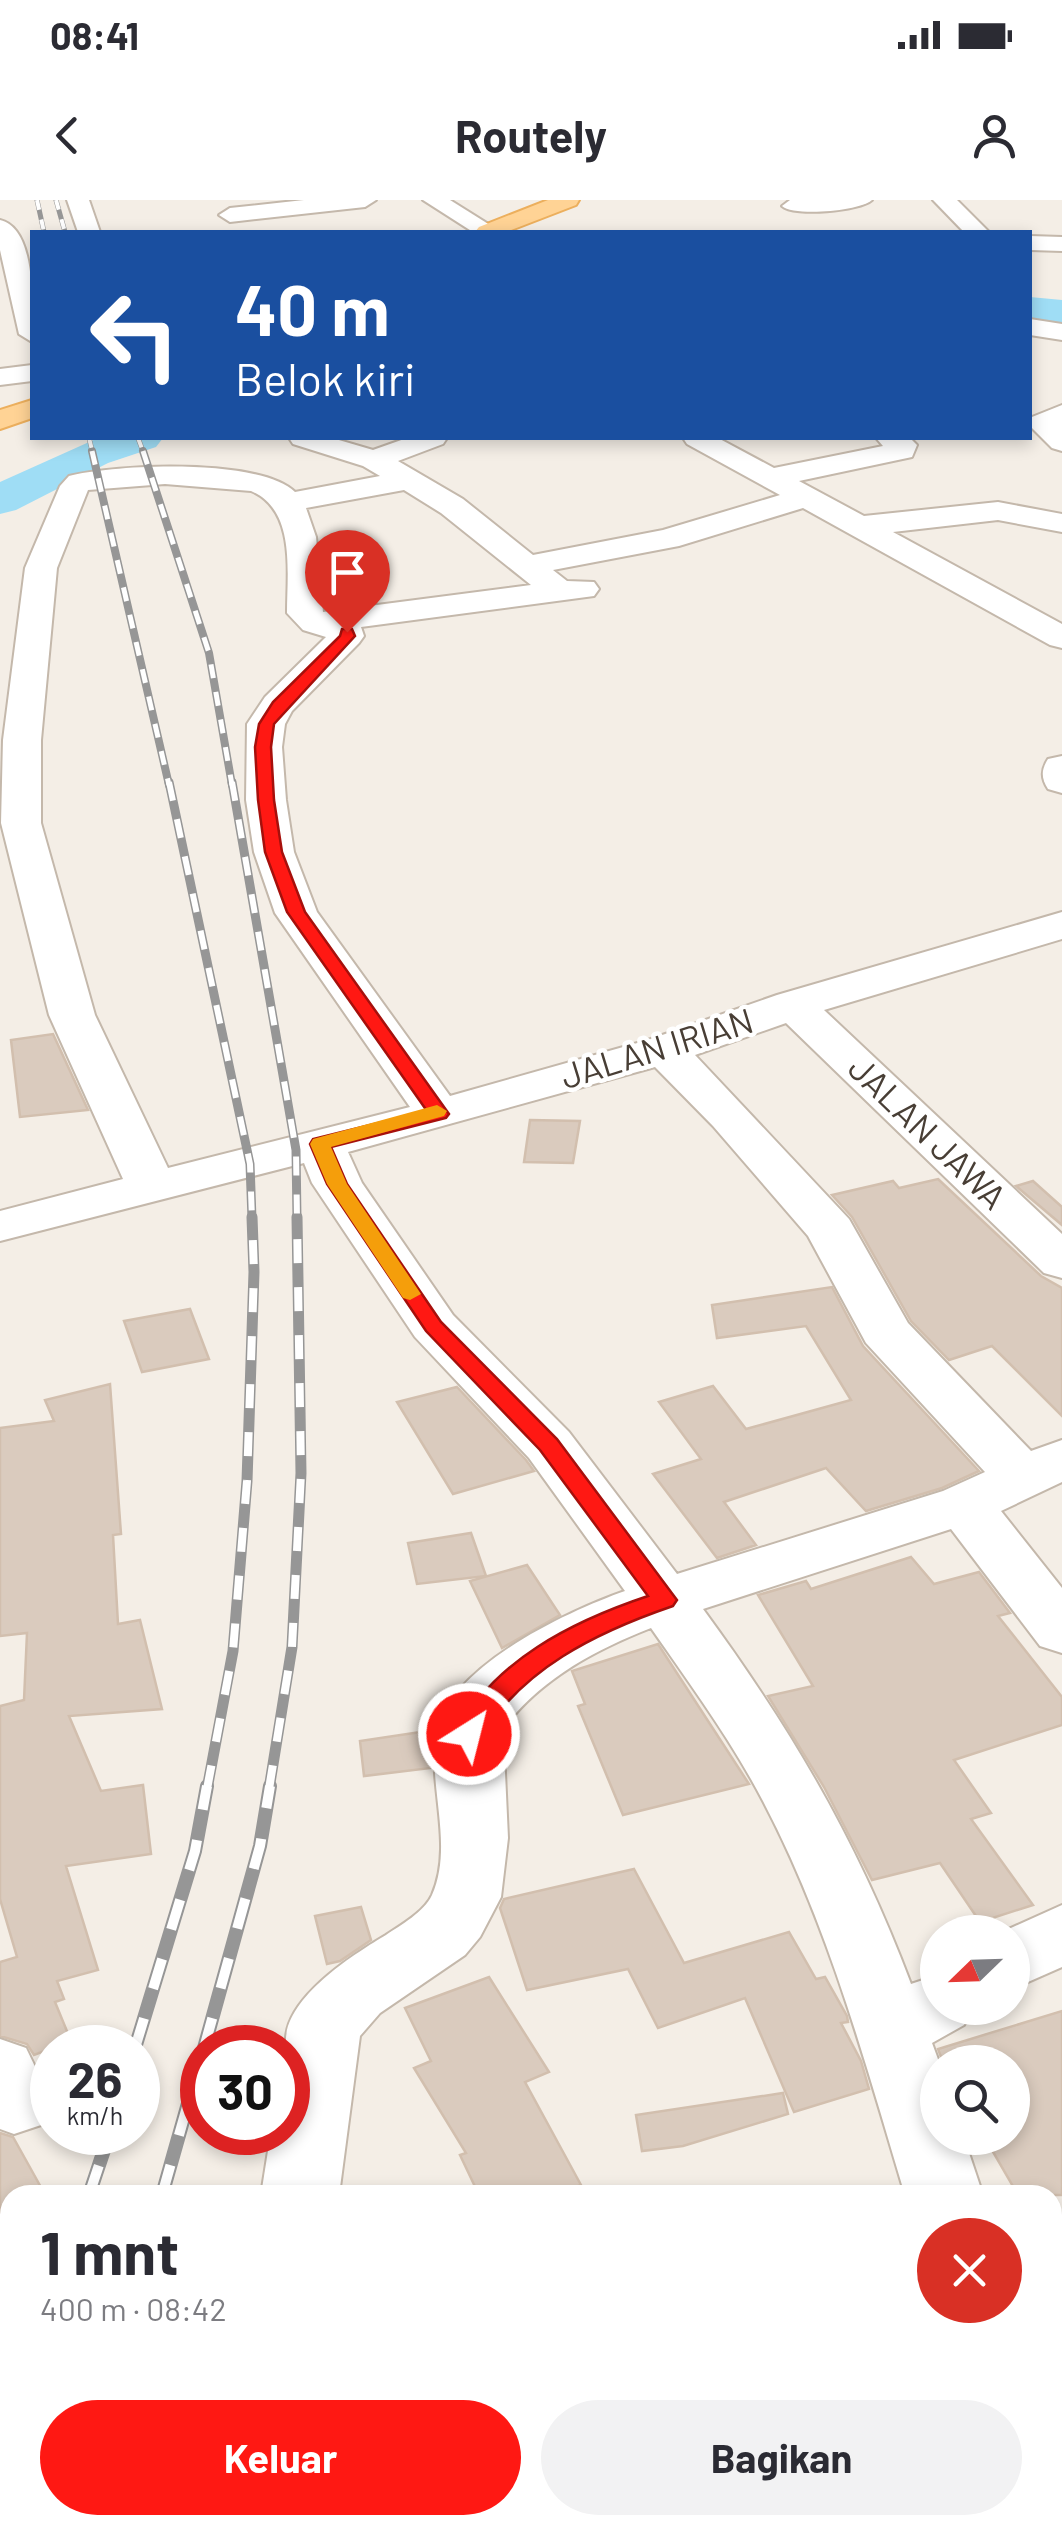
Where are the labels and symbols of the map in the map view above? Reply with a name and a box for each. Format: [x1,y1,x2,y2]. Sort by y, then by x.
pin [305,530,390,633]
street label: JALAN IRIAN [555,998,758,1096]
street label: JALAN JAWA [841,1046,1016,1217]
position arrow [417,1682,521,1786]
north arrow [920,1915,1030,2025]
speed limit sign: 30 [180,2025,310,2155]

